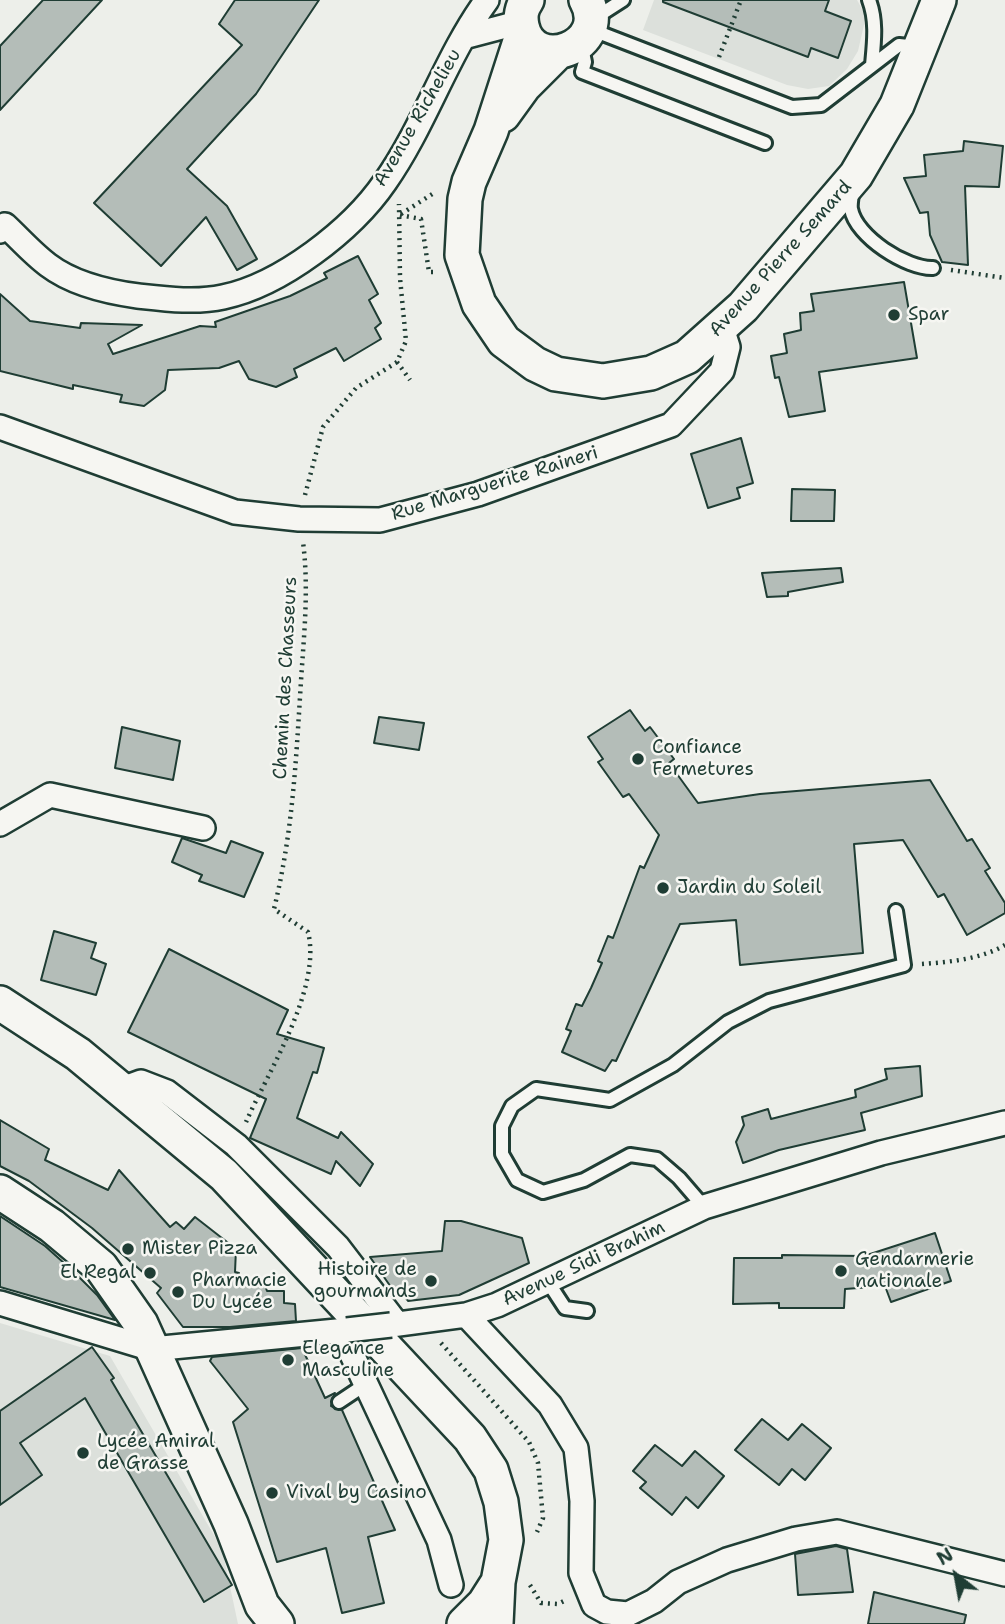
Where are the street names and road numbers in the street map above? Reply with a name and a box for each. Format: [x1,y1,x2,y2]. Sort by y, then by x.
street label: Avenue Richelieu [369,45,467,191]
street label: Avenue Pierre Semard [705,176,857,342]
street label: Rue Marguerite Raineri [389,442,601,526]
street label: Chemin des Chasseurs [269,576,303,780]
street label: Avenue Sidi Brahim [499,1216,669,1312]

